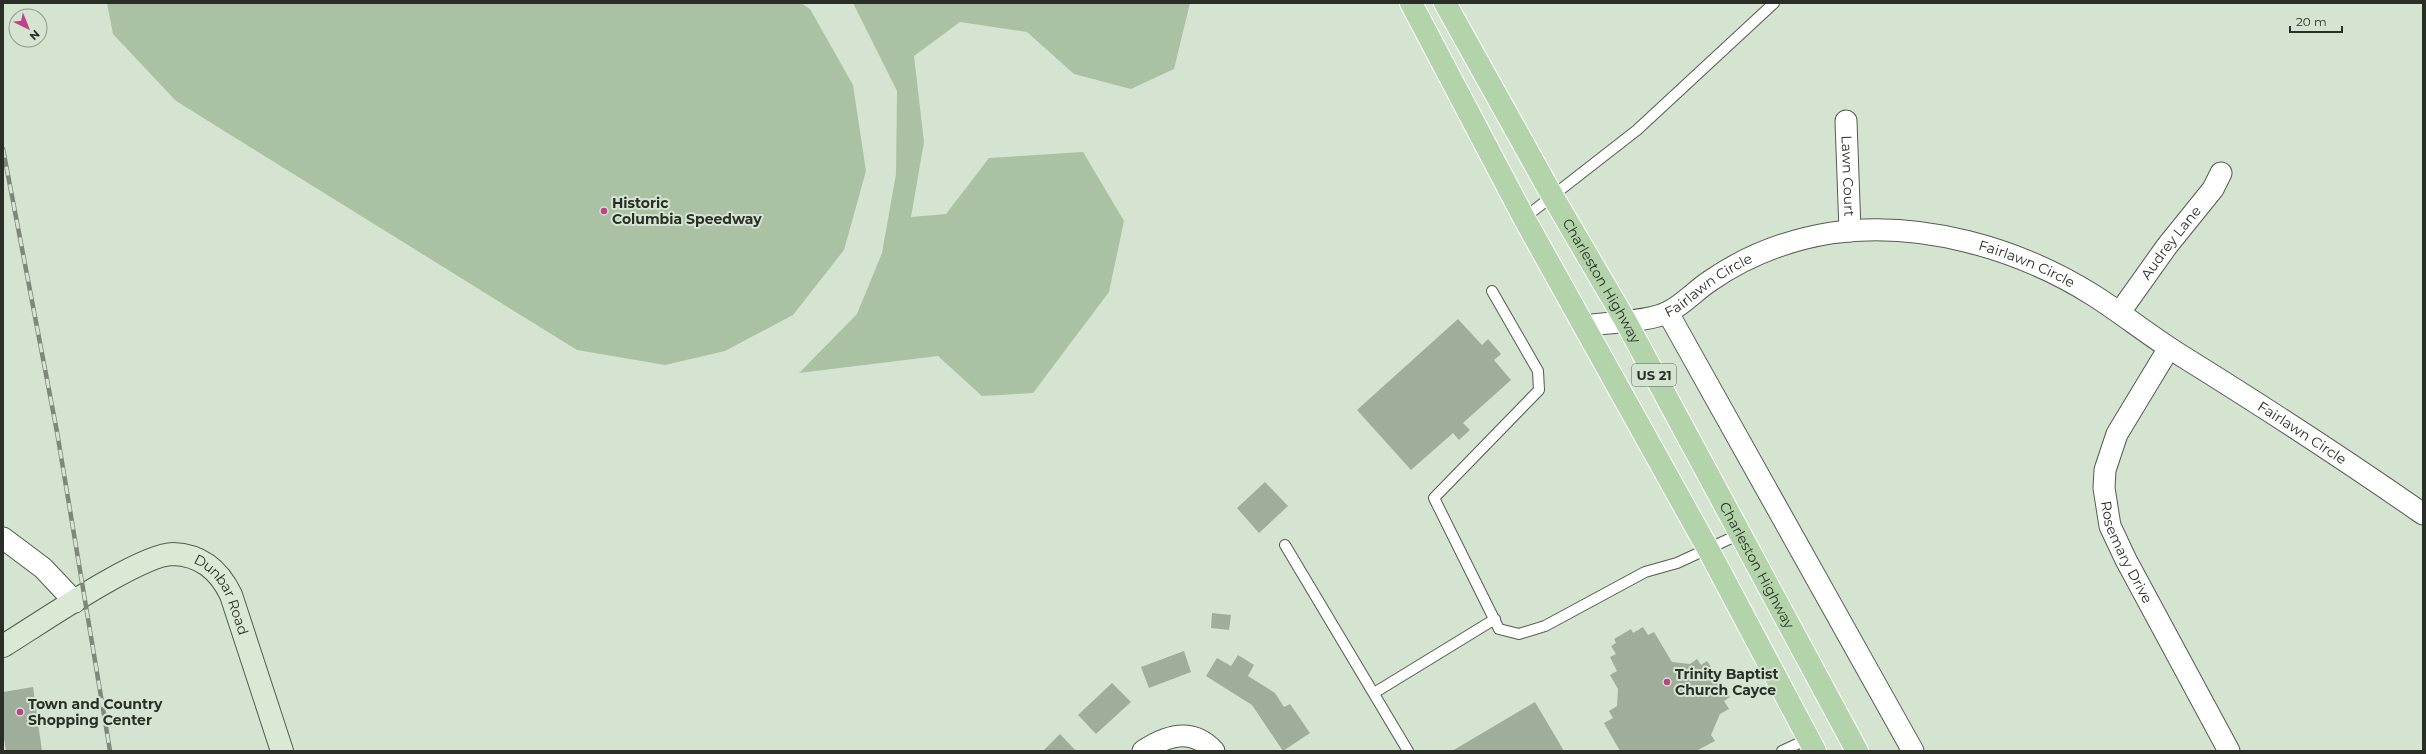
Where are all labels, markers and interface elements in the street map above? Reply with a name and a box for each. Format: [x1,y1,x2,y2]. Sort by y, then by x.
north arrow [8,8,48,48]
scale bar [2290,8,2342,34]
text: 20 m [2296,14,2327,29]
text: N [27,27,43,43]
street label: Lawn Court [1838,135,1858,217]
place label: Historic Columbia Speedway [612,194,762,228]
street label: Audrey Lane [2137,202,2205,283]
marker: Historic Columbia Speedway [599,206,609,216]
street label: Charleston Highway [1559,215,1645,347]
street label: Fairlawn Circle [1977,236,2078,292]
street label: Fairlawn Circle [1661,249,1755,321]
road number: US 21 [1632,364,1676,386]
street label: Fairlawn Circle [2254,397,2350,468]
street label: Charleston Highway [1716,499,1799,632]
street label: Rosemary Drive [2097,500,2157,606]
street label: Dunbar Road [191,550,252,637]
place label: Trinity Baptist Church Cayce [1675,665,1779,699]
marker: Trinity Baptist Church Cayce [1662,677,1672,687]
place label: Town and Country Shopping Center [28,695,163,729]
marker: Town and Country Shopping Center [15,707,25,717]

